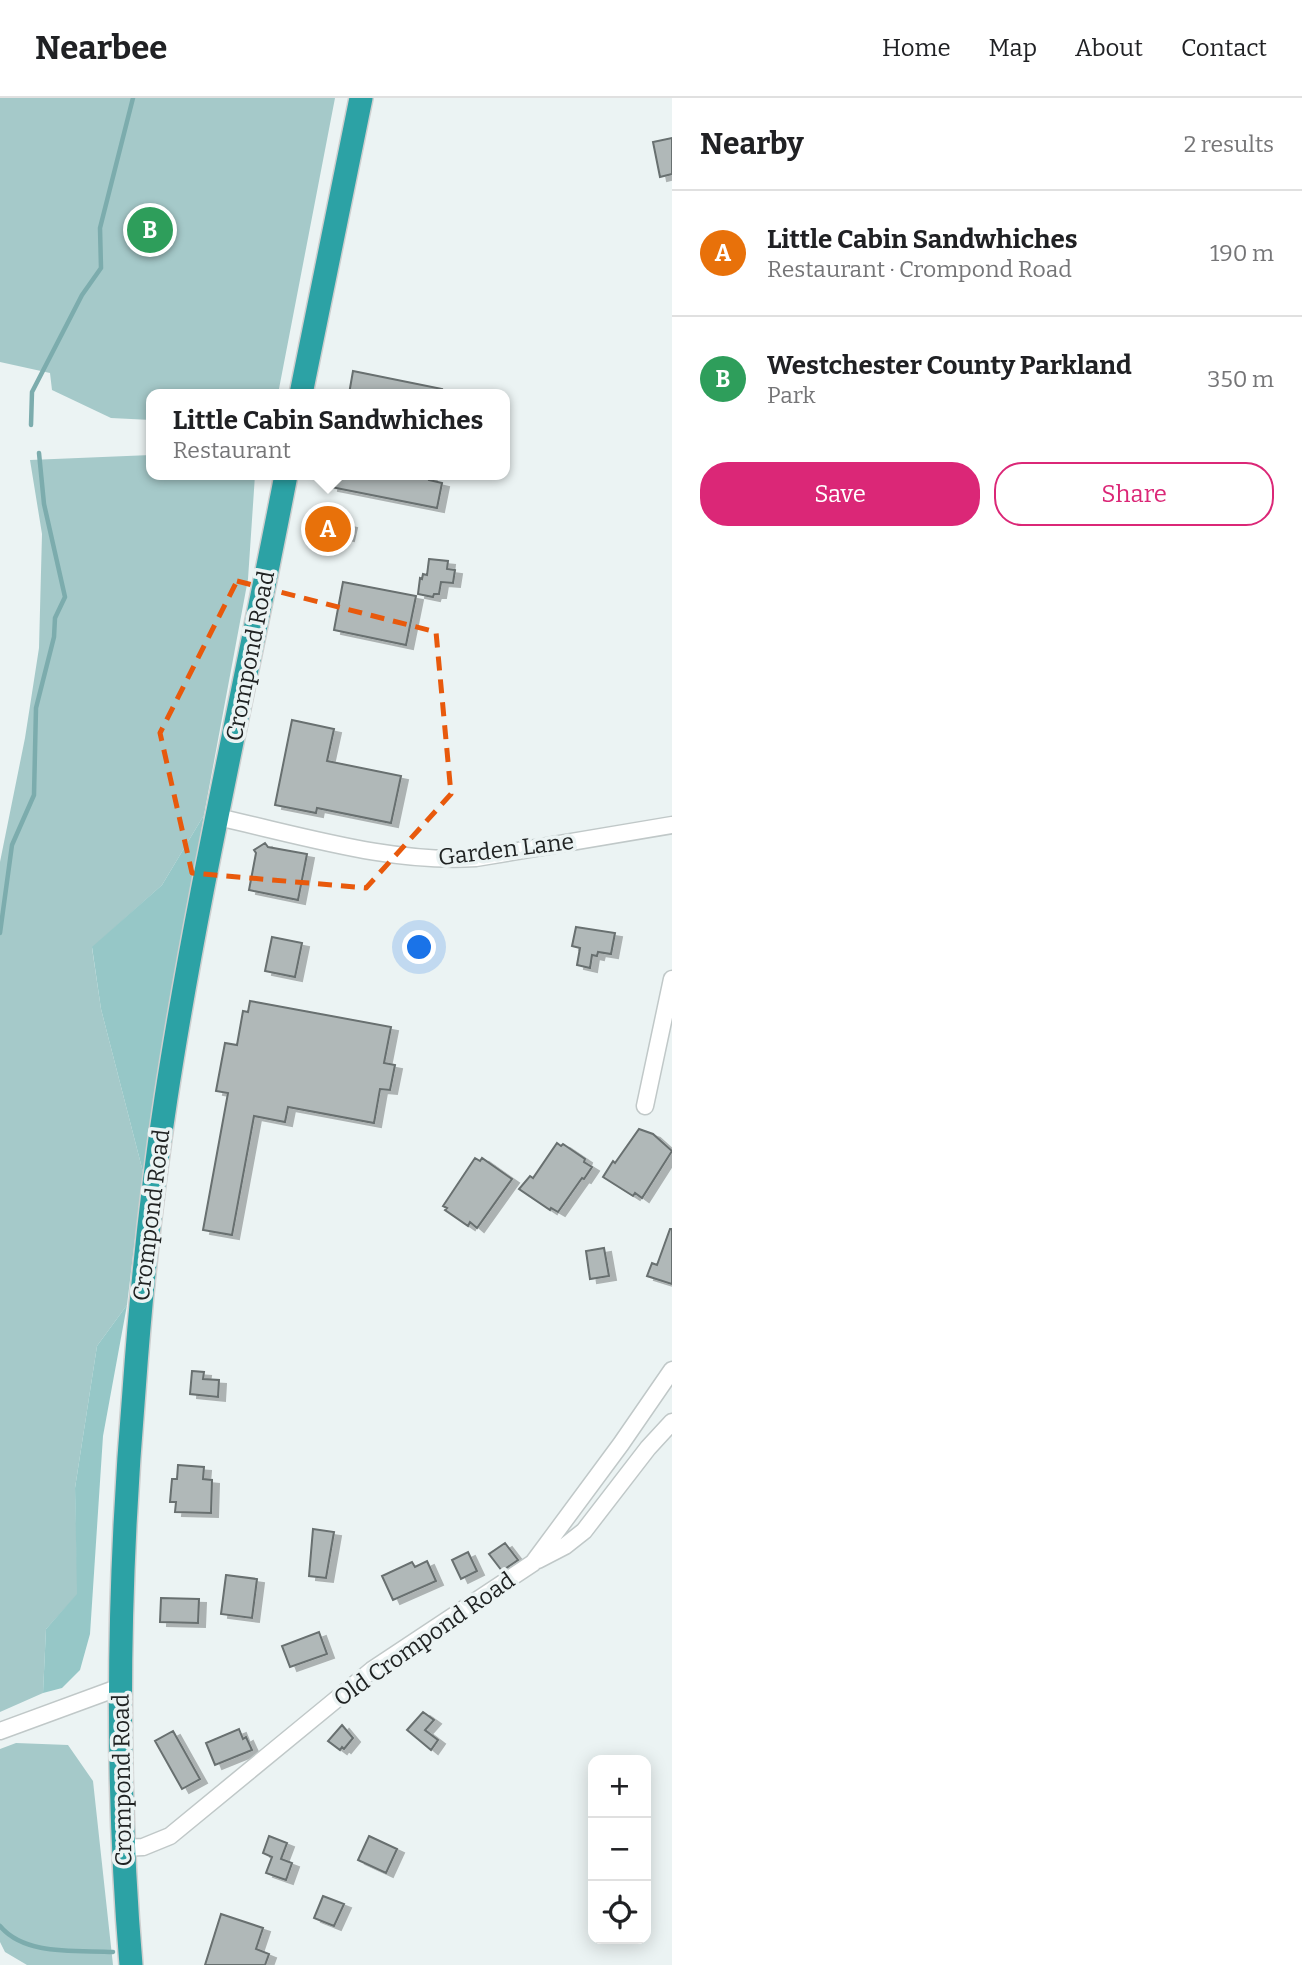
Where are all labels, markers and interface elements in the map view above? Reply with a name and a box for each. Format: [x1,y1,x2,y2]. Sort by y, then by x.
text: Nearbee [35,28,167,68]
text: Home [882,34,951,62]
text: Map [989,34,1037,62]
text: About [1075,34,1143,62]
text: Contact [1181,34,1267,62]
text: Nearby [700,126,804,162]
text: 2 results [1184,130,1274,158]
pin: B [127,204,173,256]
text: Little Cabin Sandwhiches [767,224,1078,255]
text: A [715,239,731,267]
text: 190 m [1210,239,1274,267]
text: Restaurant · Crompond Road [767,255,1072,283]
text: Westchester County Parkland [767,350,1132,381]
text: B [716,365,730,393]
text: 350 m [1207,365,1274,393]
text: Park [767,381,816,409]
popup [146,389,510,480]
text: Little Cabin Sandwhiches [173,405,483,436]
text: Restaurant [173,436,291,464]
button: Save [700,462,980,526]
button: Share [994,462,1274,526]
pin: A [305,503,351,555]
street label: Crompond Road [220,568,280,743]
street label: Garden Lane [437,827,575,871]
your location [402,930,436,964]
street label: Crompond Road [127,1127,175,1302]
street label: Old Crompond Road [328,1566,520,1712]
street label: Crompond Road [106,1693,138,1867]
map controls [588,1755,651,1944]
button: + [588,1755,651,1818]
button: − [588,1818,651,1881]
button: locate [588,1881,651,1944]

